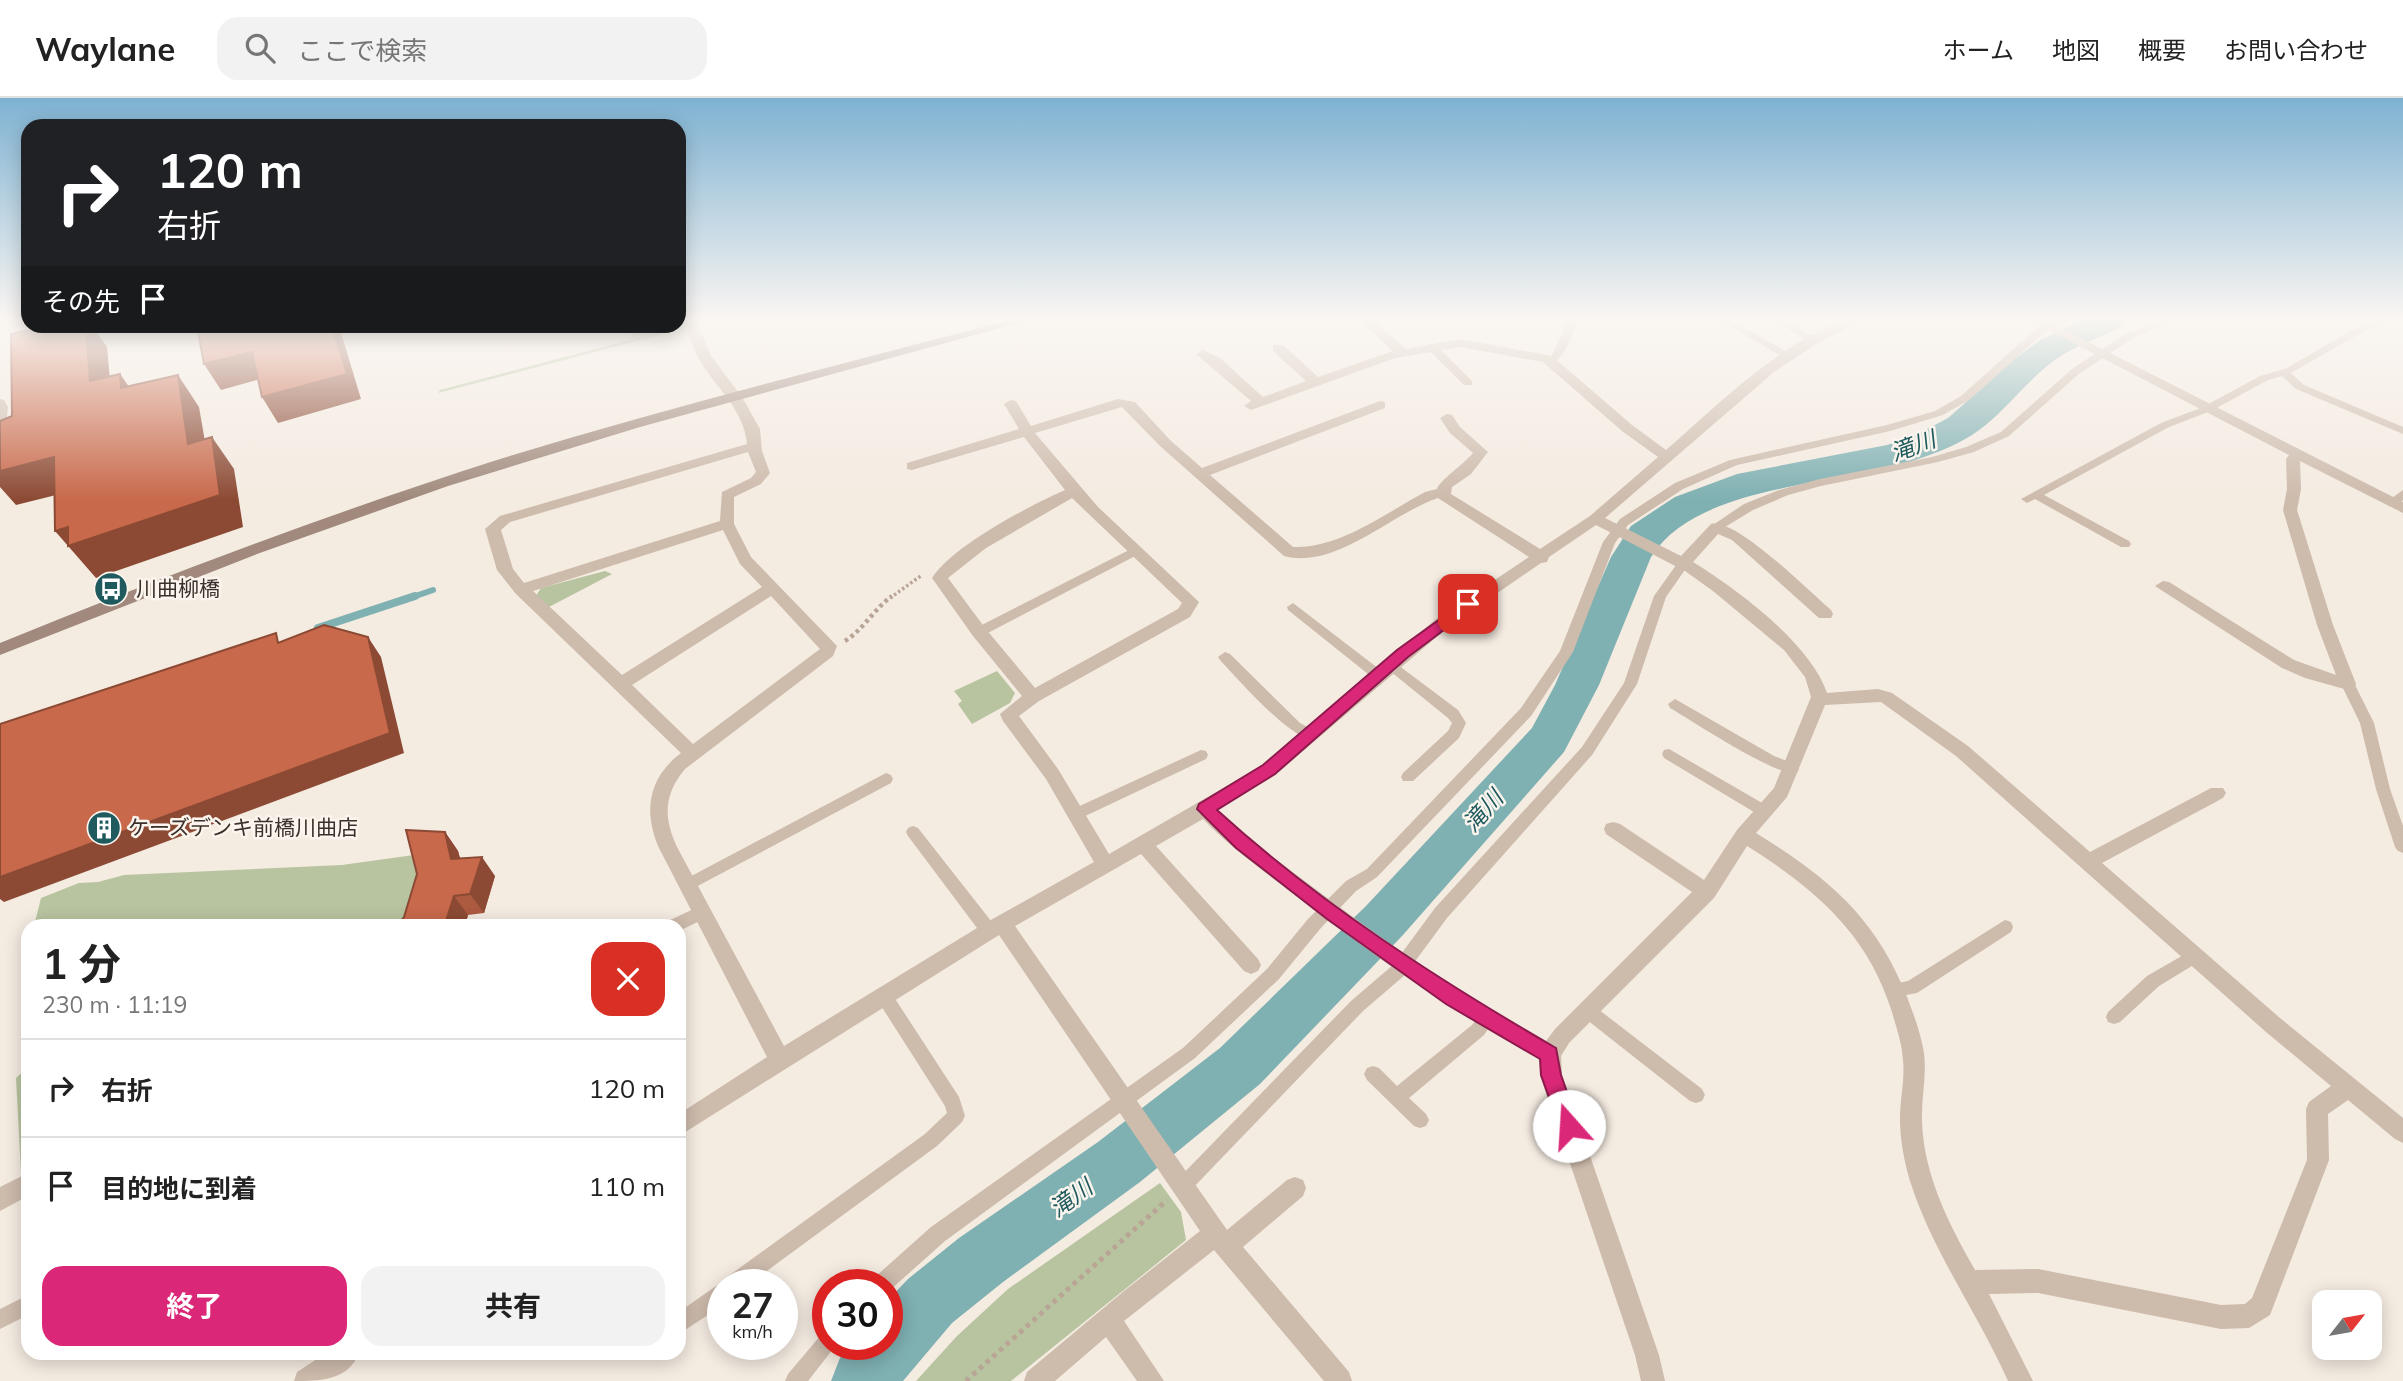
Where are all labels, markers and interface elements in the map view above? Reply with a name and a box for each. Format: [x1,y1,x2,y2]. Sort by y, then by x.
search box [217,17,707,80]
text: Waylane [35,28,175,69]
icon: search [241,29,279,67]
text: ここで検索 [297,34,427,67]
text: ホーム [1943,35,2014,65]
text: 地図 [2052,35,2100,65]
text: 概要 [2138,35,2186,65]
text: お問い合わせ [2224,35,2368,65]
text: 120 m [157,139,303,200]
icon: right [42,147,133,238]
text: 右折 [157,205,221,245]
icon: arrive [134,280,172,318]
text: その先 [42,285,120,318]
water label: 滝川 [1886,423,1942,467]
bus stop icon: 川曲柳橋 [92,570,130,608]
pin [1438,574,1498,634]
place label: 川曲柳橋 [136,575,220,601]
icon: arrive [1449,585,1487,623]
water label: 滝川 [1456,782,1511,837]
building icon: ケーズデンキ前橋川曲店 [85,809,123,847]
place label: ケーズデンキ前橋川曲店 [128,814,358,840]
text: 1 分 [42,937,121,990]
button: close [591,942,665,1016]
text: 230 m · 11:19 [42,990,187,1019]
icon: right [42,1069,80,1107]
text: 120 m [589,1072,665,1105]
text: 右折 [101,1074,153,1107]
position arrow [1532,1089,1606,1163]
icon: arrive [42,1167,80,1205]
text: 110 m [589,1170,665,1203]
water label: 滝川 [1044,1171,1100,1223]
text: 目的地に到着 [101,1172,257,1205]
button: 終了 [42,1266,347,1346]
button: 共有 [361,1266,665,1346]
speed limit sign: 30 [812,1269,903,1360]
text: 27 [731,1283,774,1327]
north arrow [2312,1290,2382,1360]
map controls [2312,1290,2382,1360]
text: km/h [732,1320,773,1343]

